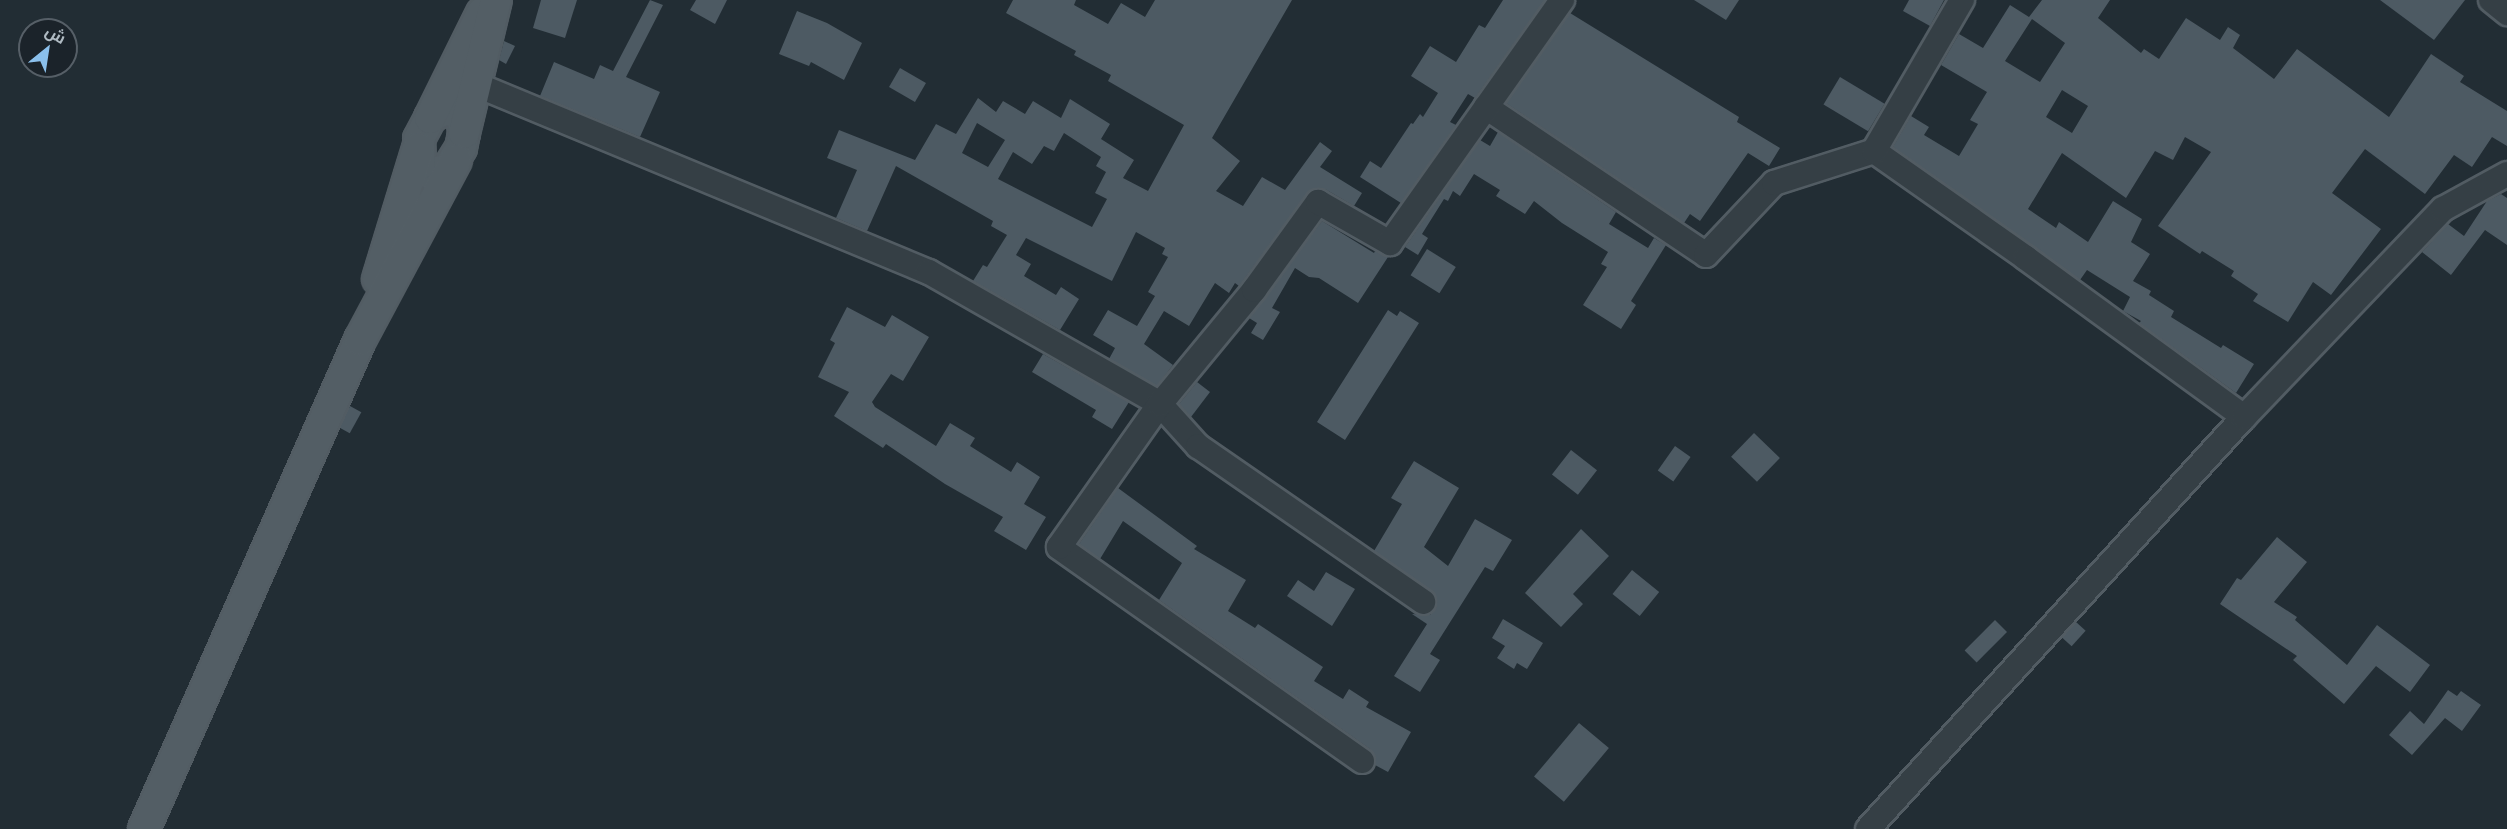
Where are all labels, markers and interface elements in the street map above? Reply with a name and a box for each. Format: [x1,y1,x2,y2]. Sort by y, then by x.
north arrow [18,18,78,78]
text: ش [42,19,70,49]

